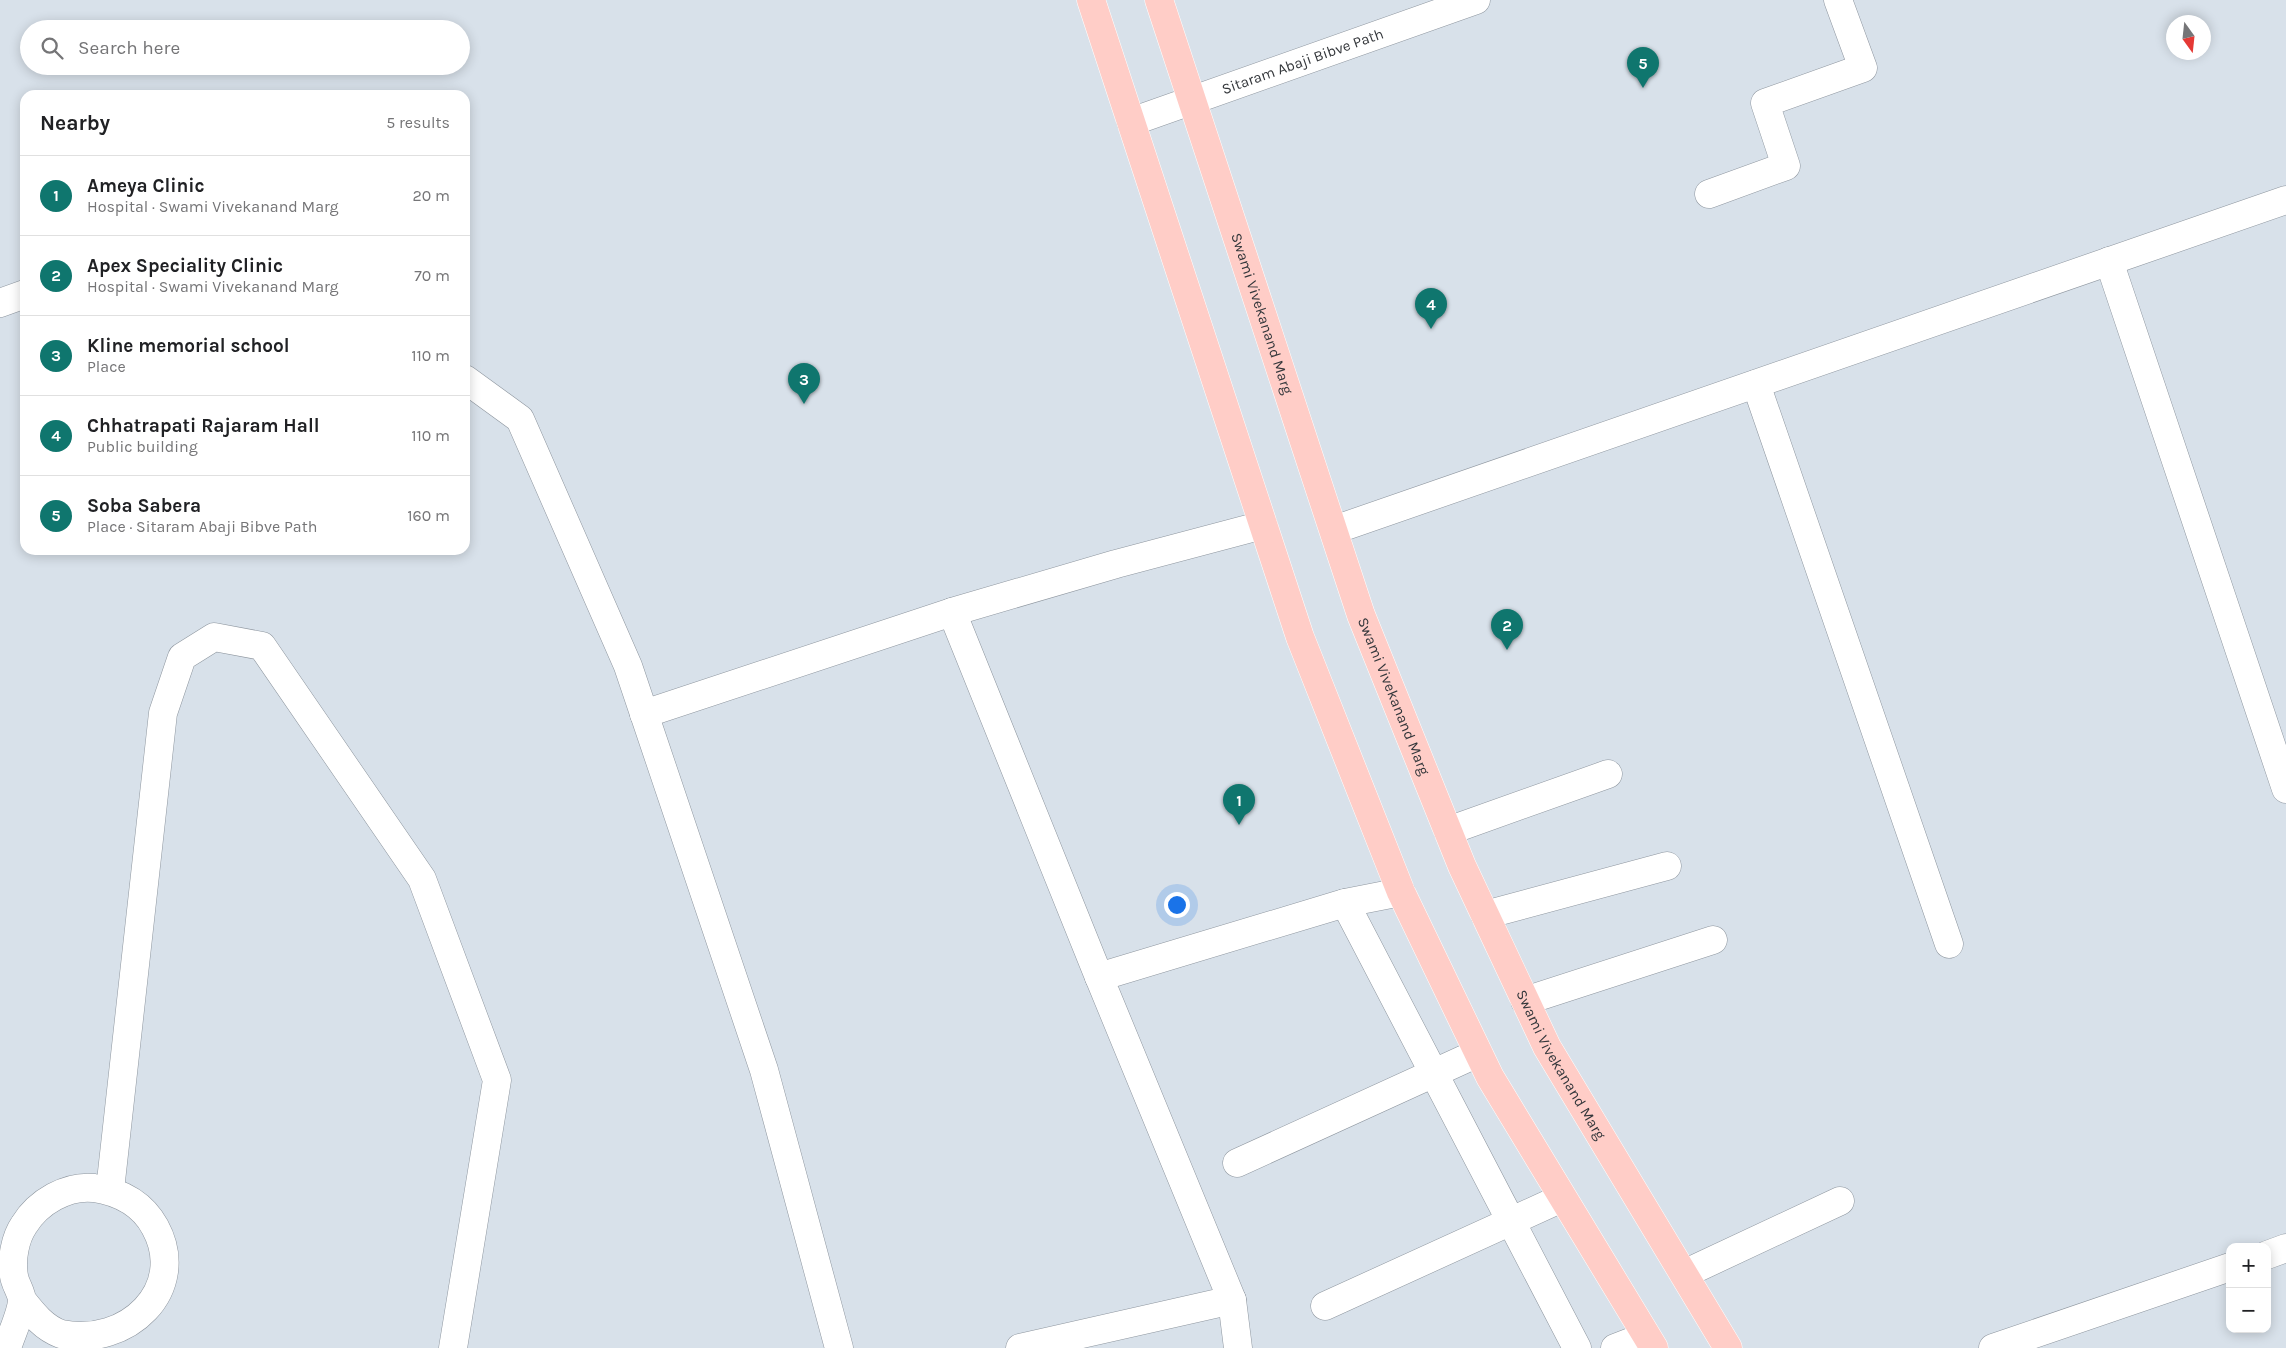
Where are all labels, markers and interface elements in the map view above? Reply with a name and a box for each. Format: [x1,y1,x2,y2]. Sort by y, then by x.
north arrow [2166,15,2211,60]
search box [20,20,470,75]
street label: Sitaram Abaji Bibve Path [1219,24,1386,98]
icon: search [38,34,66,62]
text: Search here [78,37,180,59]
pin: 5 [1627,47,1659,88]
text: Nearby [40,111,110,135]
text: 5 results [386,113,450,132]
text: Ameya Clinic [87,175,205,197]
text: 1 [53,186,59,205]
text: 20 m [412,186,450,205]
text: Hospital · Swami Vivekanand Marg [87,197,339,216]
street label: Swami Vivekanand Marg [1227,231,1297,397]
text: Apex Speciality Clinic [87,255,283,277]
text: 2 [51,266,61,285]
text: 70 m [414,266,450,285]
text: Hospital · Swami Vivekanand Marg [87,277,339,296]
pin: 4 [1415,288,1447,329]
text: Kline memorial school [87,335,290,357]
text: 3 [51,346,61,365]
text: 110 m [411,346,450,365]
text: Place [87,357,126,376]
pin: 3 [788,363,820,404]
text: Chhatrapati Rajaram Hall [87,415,319,437]
text: 4 [51,426,61,445]
text: 110 m [411,426,450,445]
text: Public building [87,437,198,456]
text: Soba Sabera [87,495,201,517]
text: 5 [51,506,61,525]
text: 160 m [407,506,450,525]
text: Place · Sitaram Abaji Bibve Path [87,517,317,536]
pin: 2 [1491,609,1523,650]
street label: Swami Vivekanand Marg [1354,615,1434,778]
pin: 1 [1223,784,1255,825]
your location [1164,892,1190,918]
street label: Swami Vivekanand Marg [1512,987,1610,1143]
map controls [2226,1243,2271,1333]
button: + [2226,1243,2271,1288]
button: − [2226,1288,2271,1333]

